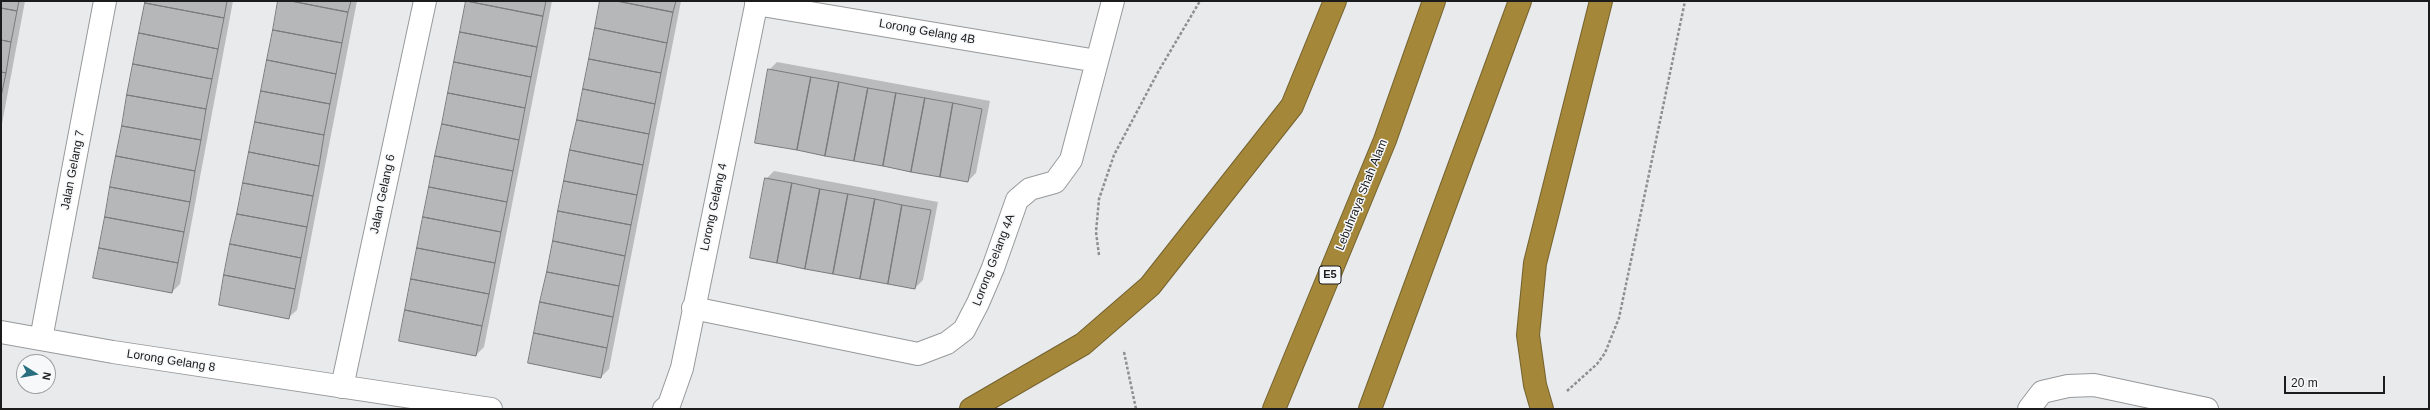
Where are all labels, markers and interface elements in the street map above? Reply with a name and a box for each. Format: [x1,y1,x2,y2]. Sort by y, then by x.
street label: Lorong Gelang 4B [878,16,976,48]
street label: Jalan Gelang 7 [58,129,88,211]
street label: Lebuhraya Shah Alam [1333,137,1391,253]
street label: Jalan Gelang 6 [368,153,398,235]
street label: Lorong Gelang 4 [698,162,730,252]
street label: Lorong Gelang 4A [970,212,1018,308]
road number: E5 [1319,266,1341,284]
street label: Lorong Gelang 8 [126,347,216,375]
north arrow [16,354,56,394]
scale bar [2286,368,2387,394]
text: N [40,371,53,381]
text: 20 m [2291,376,2318,390]

